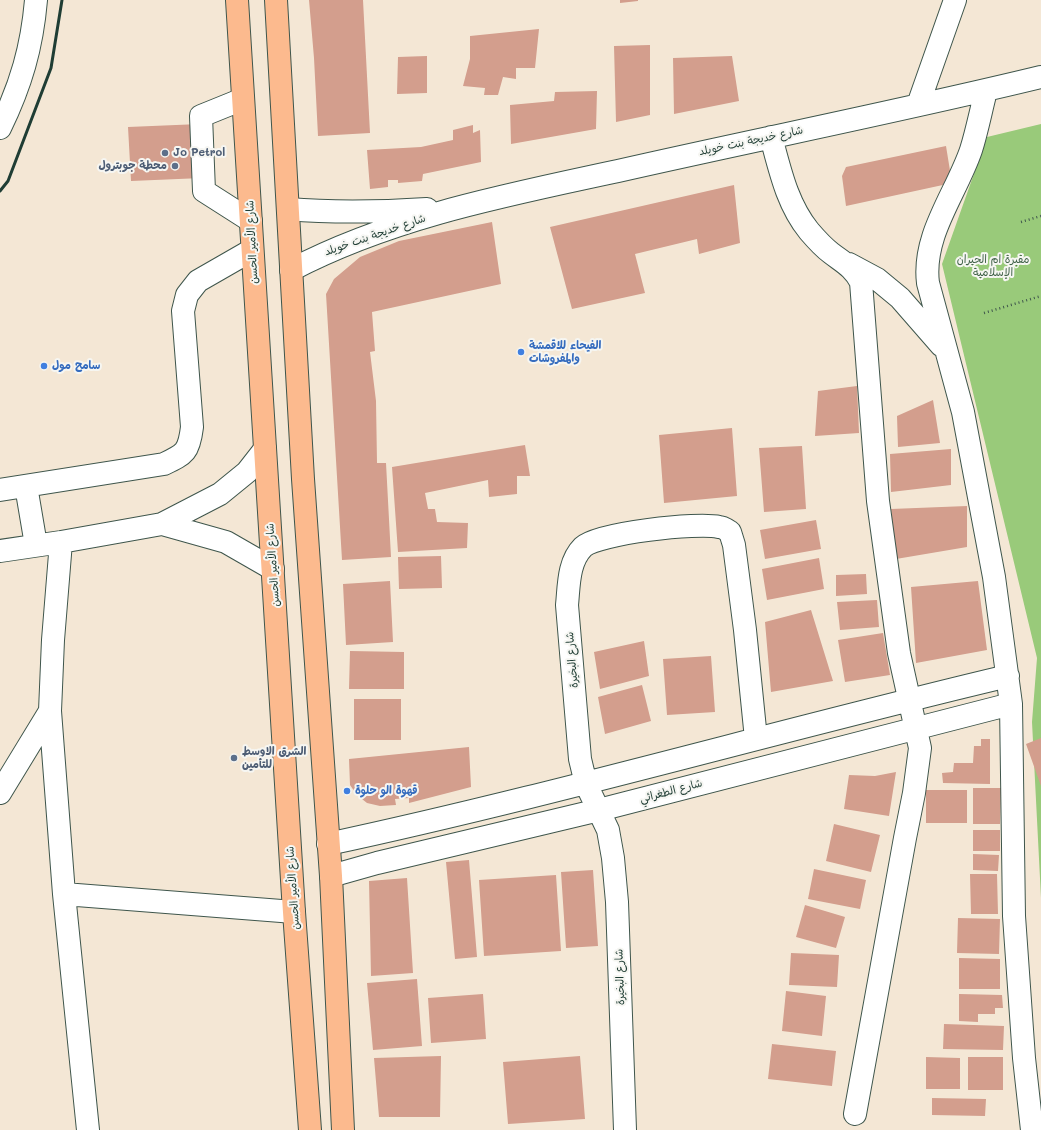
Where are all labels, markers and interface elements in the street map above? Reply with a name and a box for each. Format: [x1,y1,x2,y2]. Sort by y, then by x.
street label: شارع خديجة بنت خويلد [698,124,804,158]
place label: Jo Petrol [173,146,225,160]
marker: Jo Petrol [160,148,170,158]
place label: محطة جوبترول [98,159,167,173]
marker: محطة جوبترول [170,161,180,171]
street label: شارع الأمير الحسن [243,200,261,284]
street label: شارع خديجة بنت خويلد [323,211,427,259]
park label: مقبرة ام الحيران الإسلامية [957,253,1029,279]
place label: الفيحاء للاقمشة والمفروشات [529,339,601,365]
marker: الفيحاء للاقمشة والمفروشات [516,347,526,357]
place label: سامح مول [52,359,100,373]
marker: سامح مول [39,361,49,371]
street label: شارع الأمير الحسن [263,523,283,607]
street label: شارع البخيرة [563,631,581,689]
place label: الشرق الاوسط للتأمين [242,745,306,771]
marker: الشرق الاوسط للتأمين [229,753,239,763]
street label: شارع الطغرائي [638,776,704,806]
place label: قهوة الو حلوة [355,784,417,798]
marker: قهوة الو حلوة [342,786,352,796]
street label: شارع الأمير الحسن [283,846,303,930]
street label: شارع البخيرة [612,949,628,1005]

